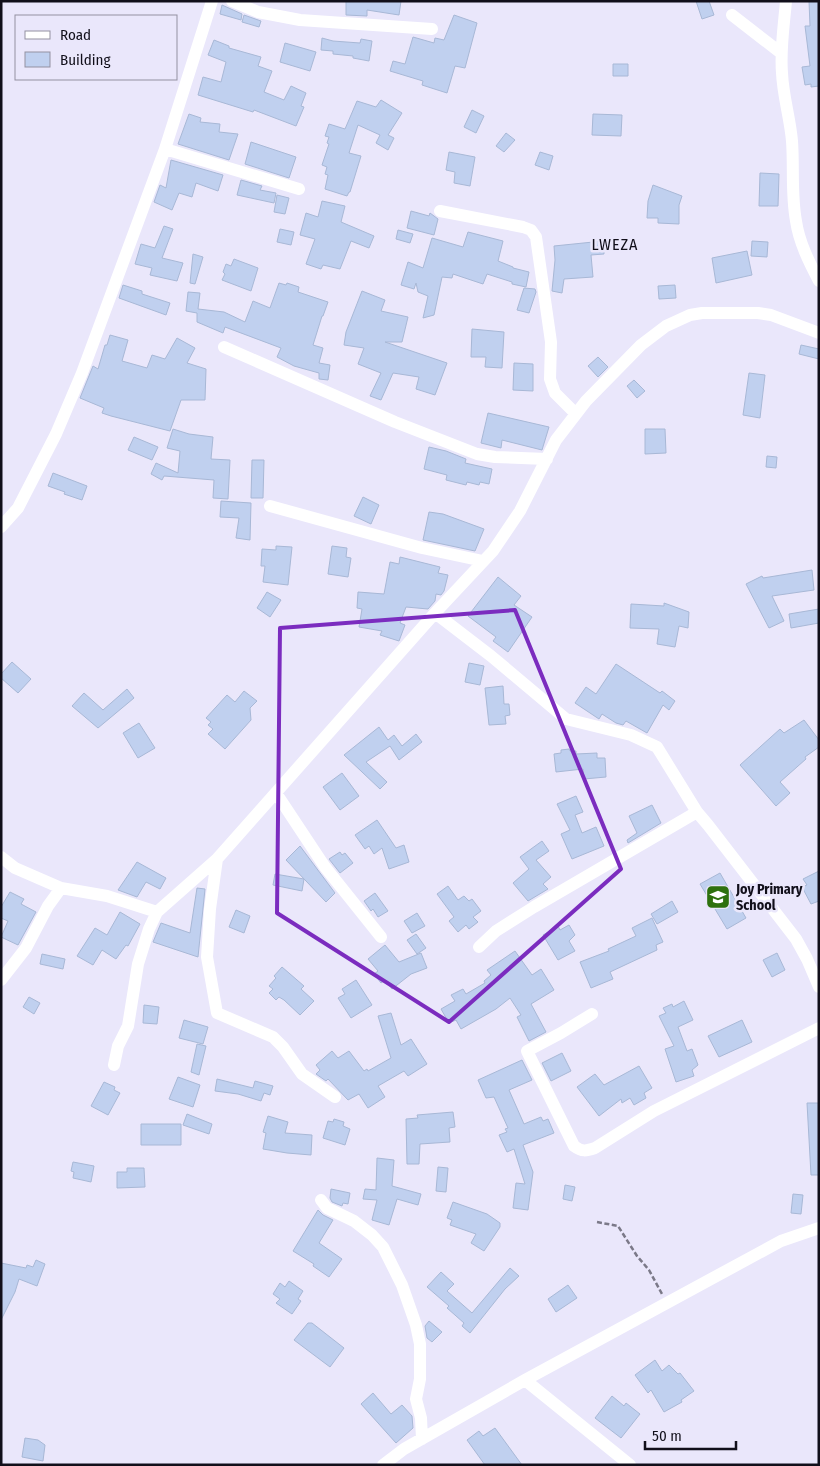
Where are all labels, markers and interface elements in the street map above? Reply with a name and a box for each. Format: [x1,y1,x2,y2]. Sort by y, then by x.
legend [15,15,178,80]
text: Road [60,26,91,44]
text: Building [60,51,111,69]
district label: LWEZA [592,235,638,254]
place label: Joy Primary School [735,881,803,914]
school or university icon: Joy Primary School [705,884,731,910]
scale bar [645,1418,736,1450]
text: 50 m [652,1427,682,1445]

